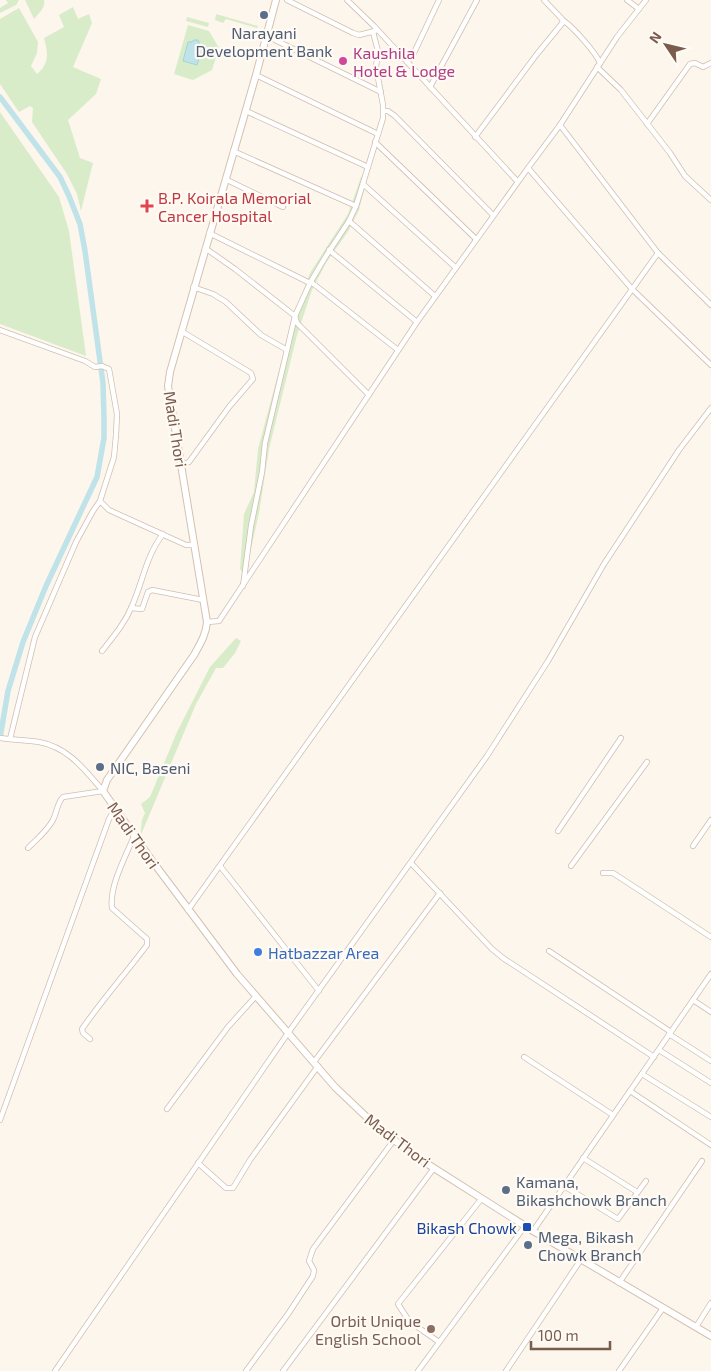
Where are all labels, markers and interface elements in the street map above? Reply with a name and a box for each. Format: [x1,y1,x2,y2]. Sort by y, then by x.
marker: Narayani Development Bank [258,9,270,21]
north arrow [641,20,691,70]
place label: Narayani Development Bank [196,23,332,60]
text: N [645,28,665,46]
place label: Kaushila Hotel & Lodge [353,43,455,80]
marker: Kaushila Hotel & Lodge [337,55,349,67]
place label: B.P. Koirala Memorial Cancer Hospital [158,188,312,225]
marker: B.P. Koirala Memorial Cancer Hospital [140,199,154,213]
street label: Madi Thori [161,389,191,469]
place label: NIC, Baseni [110,758,191,777]
marker: NIC, Baseni [94,761,106,773]
street label: Madi Thori [104,798,164,872]
place label: Hatbazzar Area [268,943,379,962]
marker: Hatbazzar Area [252,946,264,958]
street label: Madi Thori [361,1109,435,1171]
place label: Kamana, Bikashchowk Branch [516,1172,667,1209]
marker: Kamana, Bikashchowk Branch [500,1184,512,1196]
place label: Bikash Chowk [416,1218,517,1237]
marker: Bikash Chowk [521,1221,533,1233]
place label: Mega, Bikash Chowk Branch [538,1227,642,1264]
marker: Mega, Bikash Chowk Branch [522,1239,534,1251]
place label: Orbit Unique English School [315,1311,421,1348]
scale bar [531,1318,610,1350]
marker: Orbit Unique English School [425,1323,437,1335]
text: 100 m [538,1326,579,1344]

